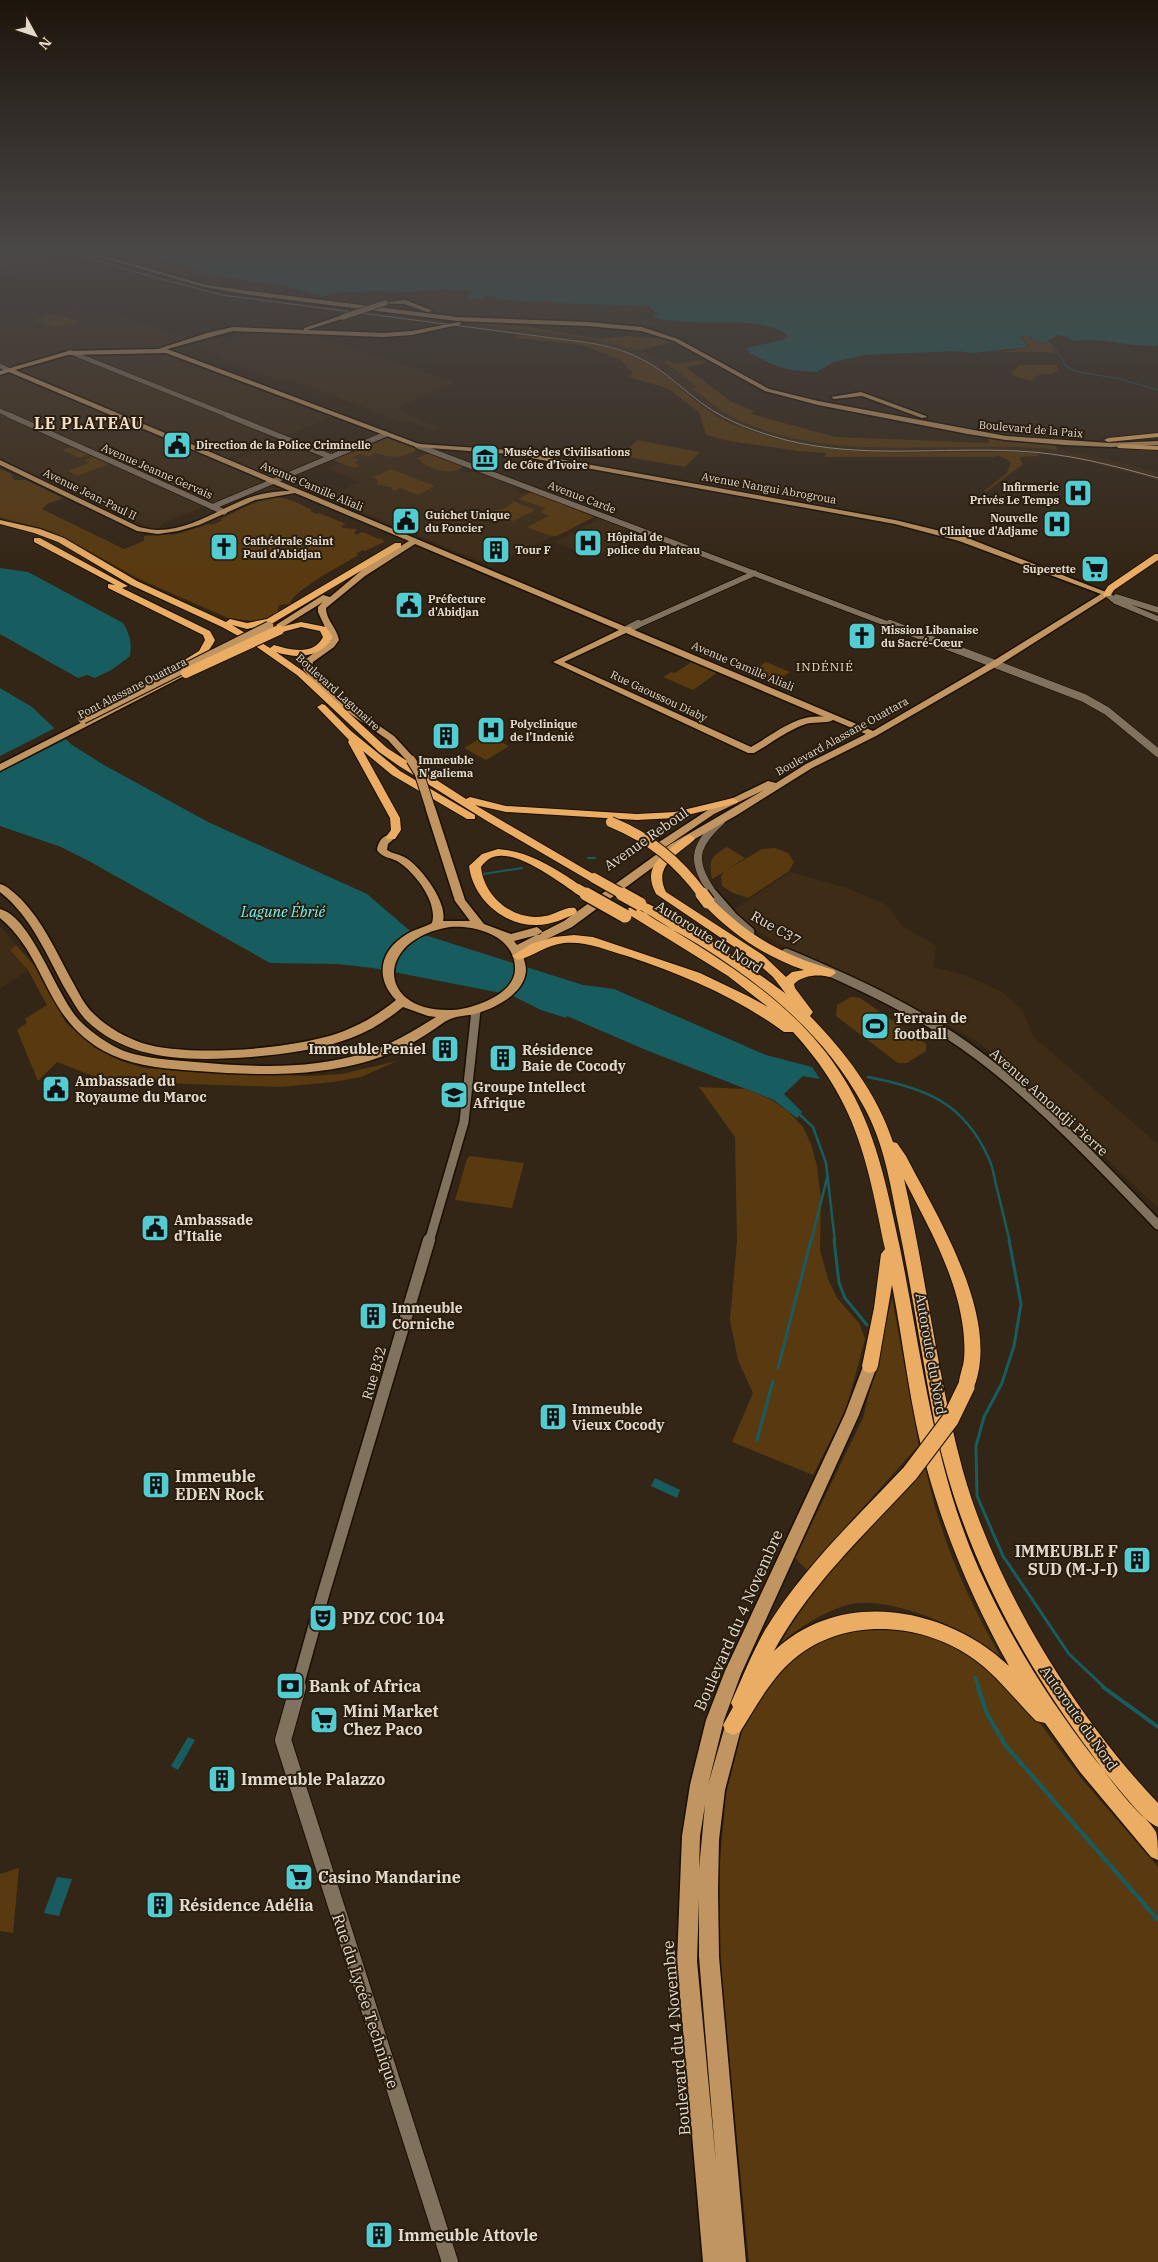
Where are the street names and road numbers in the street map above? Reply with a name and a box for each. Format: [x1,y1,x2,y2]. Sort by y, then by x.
street label: Boulevard de la Paix [978,417,1084,441]
street label: Avenue Jeanne Gervais [99,440,215,502]
street label: Avenue Camille Aliali [259,458,366,514]
street label: Avenue Jean-Paul II [41,465,139,523]
street label: Avenue Nangui Abrogroua [700,469,838,507]
street label: Avenue Carde [546,478,618,516]
street label: Avenue Camille Aliali [690,638,797,694]
street label: Boulevard Lagunaire [293,651,383,733]
street label: Pont Alassane Ouattara [75,654,189,722]
street label: Rue Gaoussou Diaby [608,667,710,725]
street label: Boulevard Alassane Ouattara [773,694,911,778]
street label: Avenue Reboul [601,803,691,875]
street label: Autoroute du Nord [652,897,766,978]
street label: Rue C37 [748,907,804,949]
street label: Avenue Amondji Pierre [986,1044,1112,1160]
street label: Autoroute du Nord [911,1292,951,1417]
street label: Rue B32 [358,1344,390,1402]
street label: Boulevard du 4 Novembre [689,1526,787,1714]
street label: Autoroute du Nord [1036,1662,1122,1774]
street label: Rue du Lycée Technique [328,1911,404,2091]
street label: Boulevard du 4 Novembre [657,1940,695,2136]

